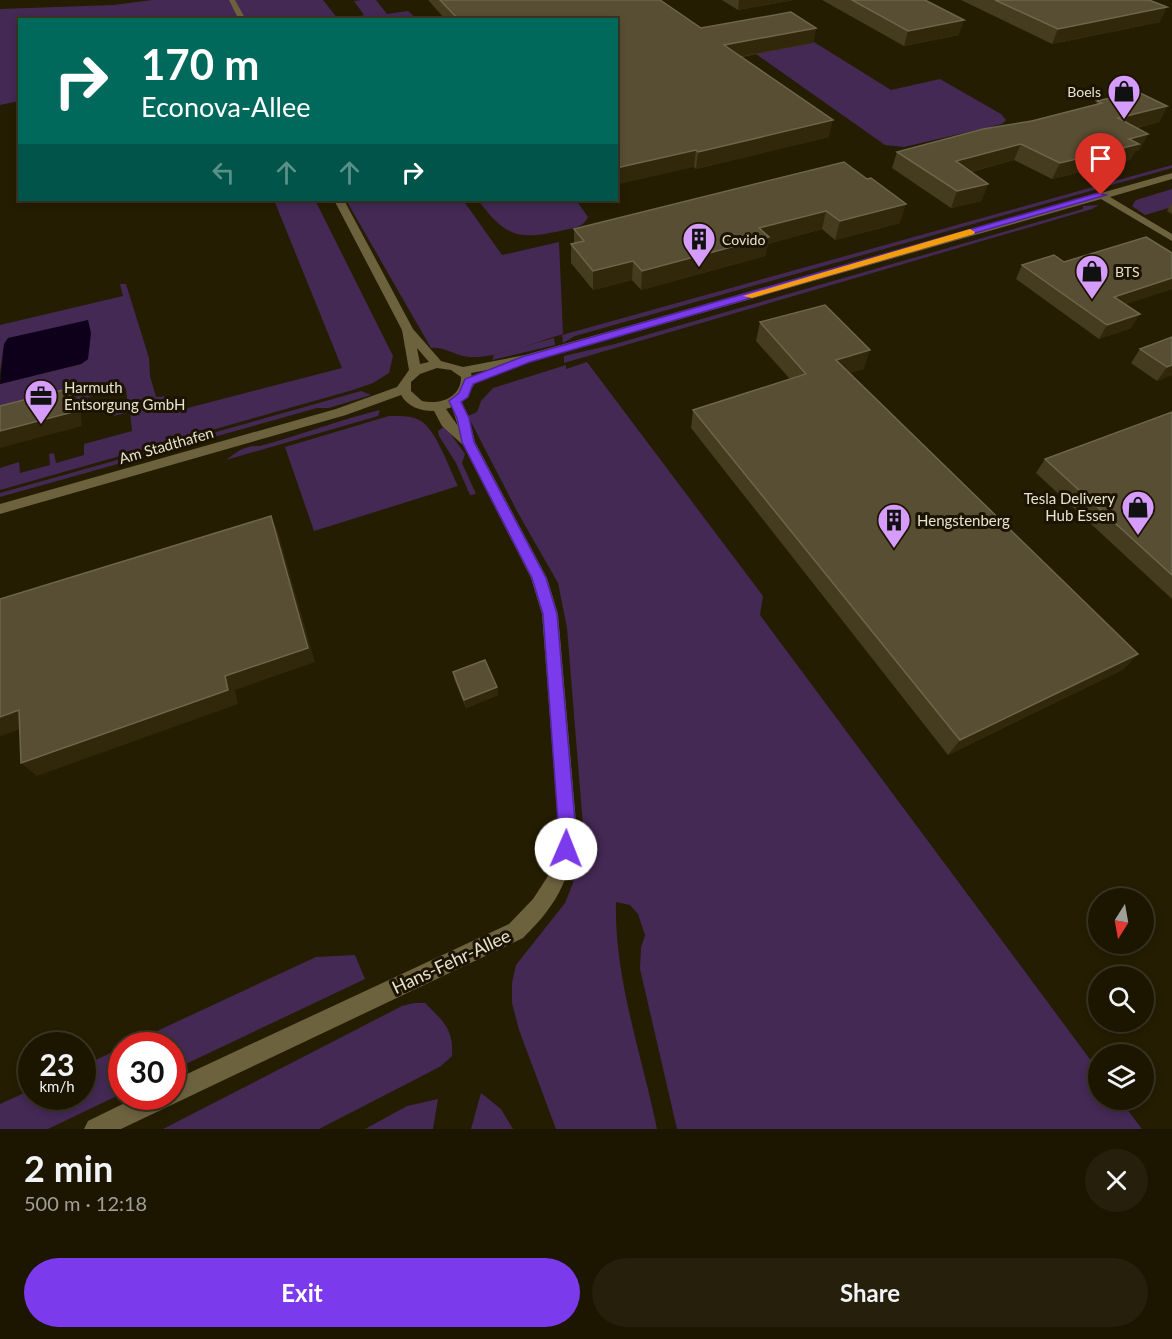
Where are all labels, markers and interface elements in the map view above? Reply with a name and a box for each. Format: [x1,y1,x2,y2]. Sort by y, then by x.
text: 170 m [141,39,259,89]
icon: right [42,42,120,120]
shop icon: Boels [1106,73,1142,120]
place label: Boels [1067,83,1101,100]
text: Econova-Allee [141,90,310,123]
pin [1075,133,1126,195]
icon: arrive [1084,142,1117,175]
icon: left [207,156,240,189]
icon: ahead [270,156,303,189]
icon: ahead [333,156,366,189]
icon: right [396,156,429,189]
building icon: Covido [681,221,717,268]
place label: Covido [722,231,765,248]
shop icon: BTS [1074,253,1110,300]
place label: BTS [1115,263,1140,280]
office icon: Harmuth Entsorgung GmbH [23,378,59,425]
place label: Harmuth Entsorgung GmbH [64,378,185,413]
street label: Am Stadthafen [117,423,215,467]
place label: Tesla Delivery Hub Essen [1024,489,1115,524]
shop icon: Tesla Delivery Hub Essen [1120,489,1156,536]
building icon: Hengstenberg [876,502,912,549]
place label: Hengstenberg [917,511,1010,529]
position arrow [534,817,598,881]
north arrow [1088,888,1154,954]
map controls [1088,888,1154,1110]
street label: Hans-Fehr-Allee [388,924,514,998]
button: search [1088,966,1154,1032]
speed limit sign: 30 [108,1032,186,1110]
button: layers [1088,1044,1154,1110]
text: 23 [40,1046,74,1082]
text: km/h [39,1077,75,1095]
text: 2 min [24,1146,113,1190]
button: close [1085,1149,1148,1212]
text: 500 m · 12:18 [24,1191,147,1215]
button: Exit [24,1258,580,1327]
button: Share [592,1258,1148,1327]

